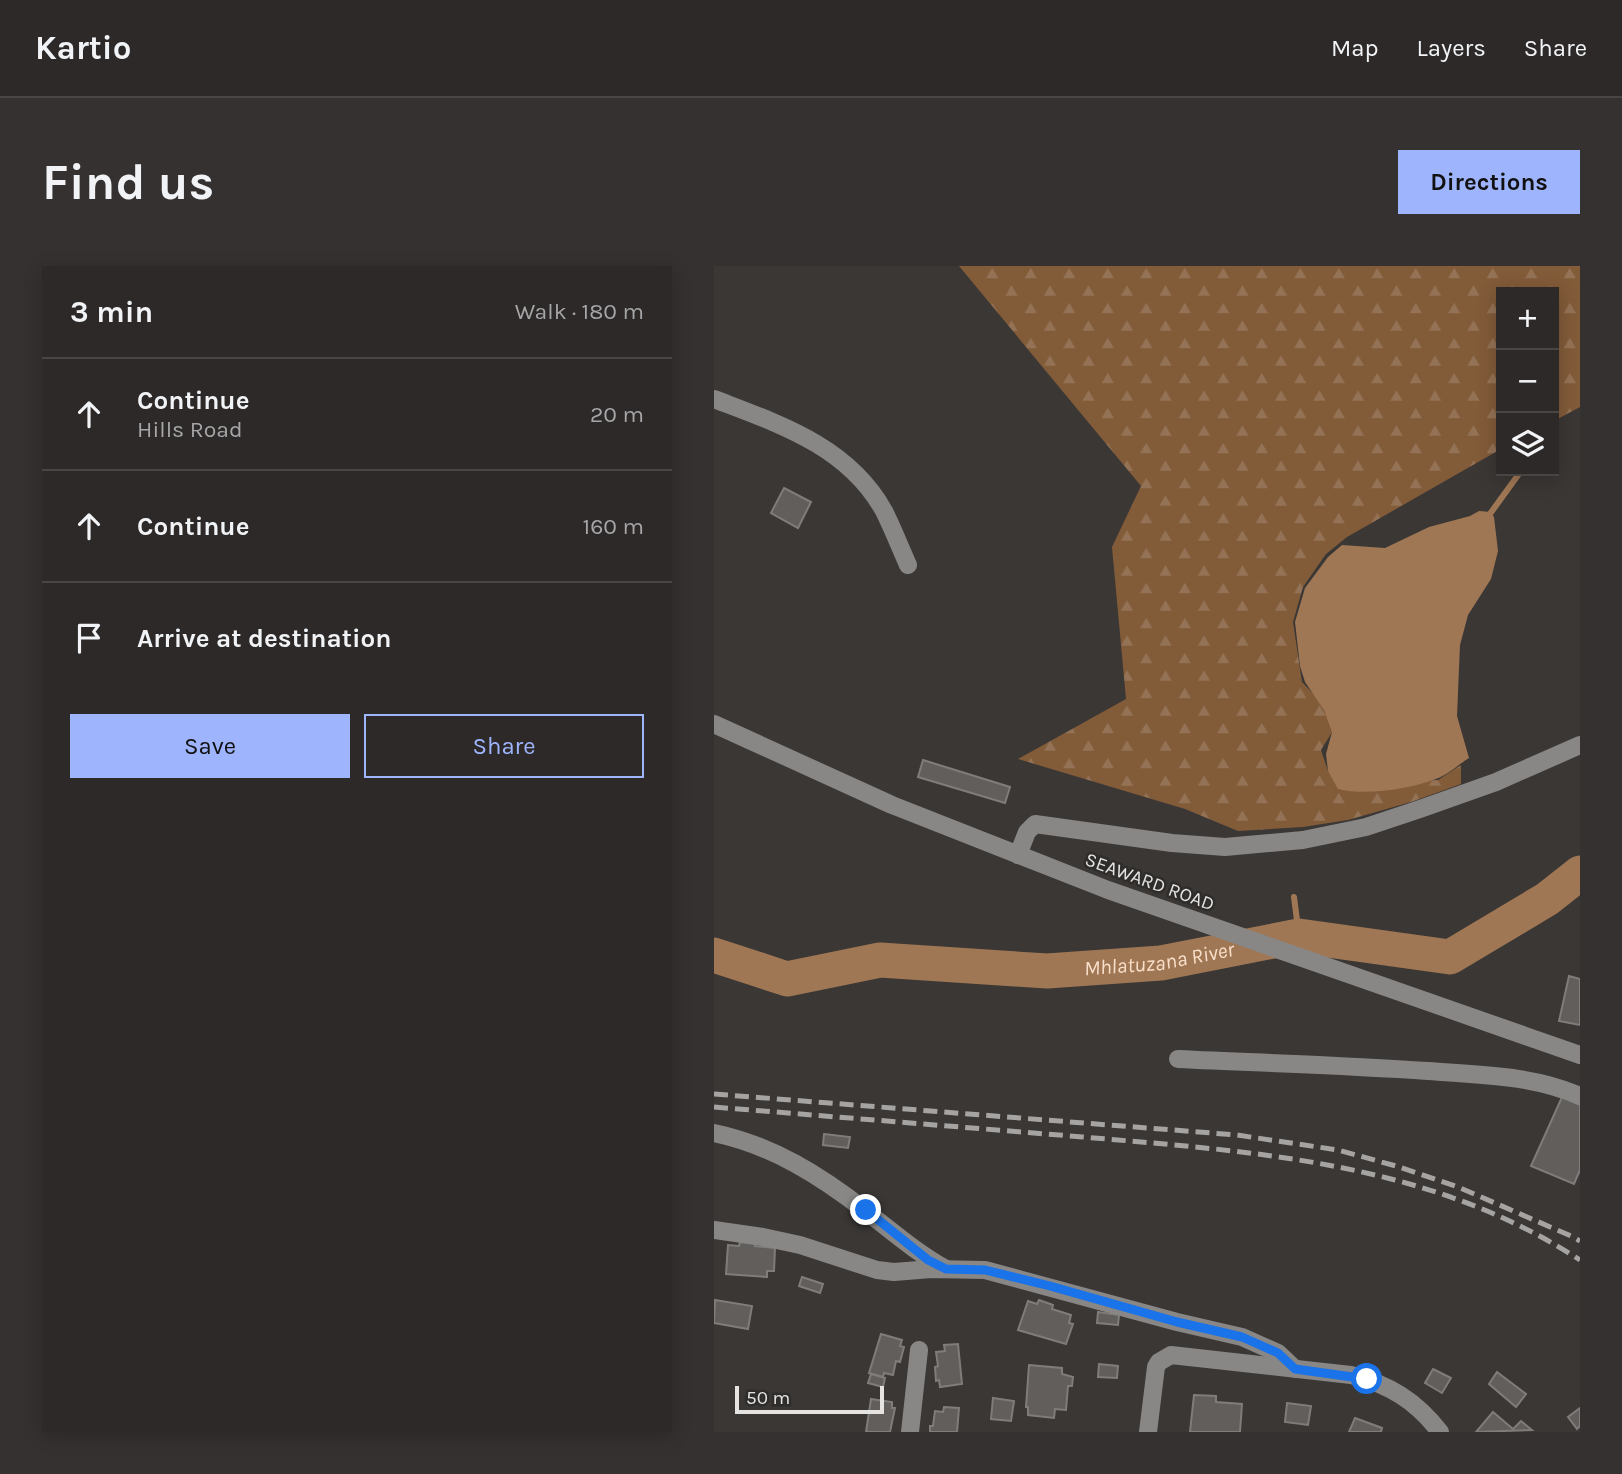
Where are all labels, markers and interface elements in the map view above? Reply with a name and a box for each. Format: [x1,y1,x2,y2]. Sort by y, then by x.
text: Kartio [35,29,131,67]
text: Map [1331,34,1379,62]
text: Layers [1417,34,1486,62]
text: Share [1524,34,1587,62]
button: Directions [1398,150,1580,214]
text: Find us [42,154,214,211]
map controls [1496,287,1559,476]
button: + [1496,287,1559,350]
text: 3 min [70,294,153,330]
text: Walk · 180 m [515,298,644,325]
button: − [1496,350,1559,413]
text: Continue [137,385,249,416]
icon: ahead [70,395,108,433]
text: 20 m [590,401,644,428]
button: layers [1496,413,1559,476]
text: Hills Road [137,416,243,443]
icon: ahead [70,507,108,545]
text: Continue [137,511,249,542]
text: 160 m [583,513,644,540]
icon: arrive [70,619,108,657]
text: Arrive at destination [137,623,391,654]
button: Save [70,714,350,778]
button: Share [364,714,644,778]
street label: SEAWARD ROAD [1082,848,1217,916]
water label: Mhlatuzana River [1083,937,1237,980]
route end [850,1194,881,1225]
route start [1351,1363,1382,1394]
scale bar [735,1383,884,1415]
text: 50 m [746,1387,790,1409]

